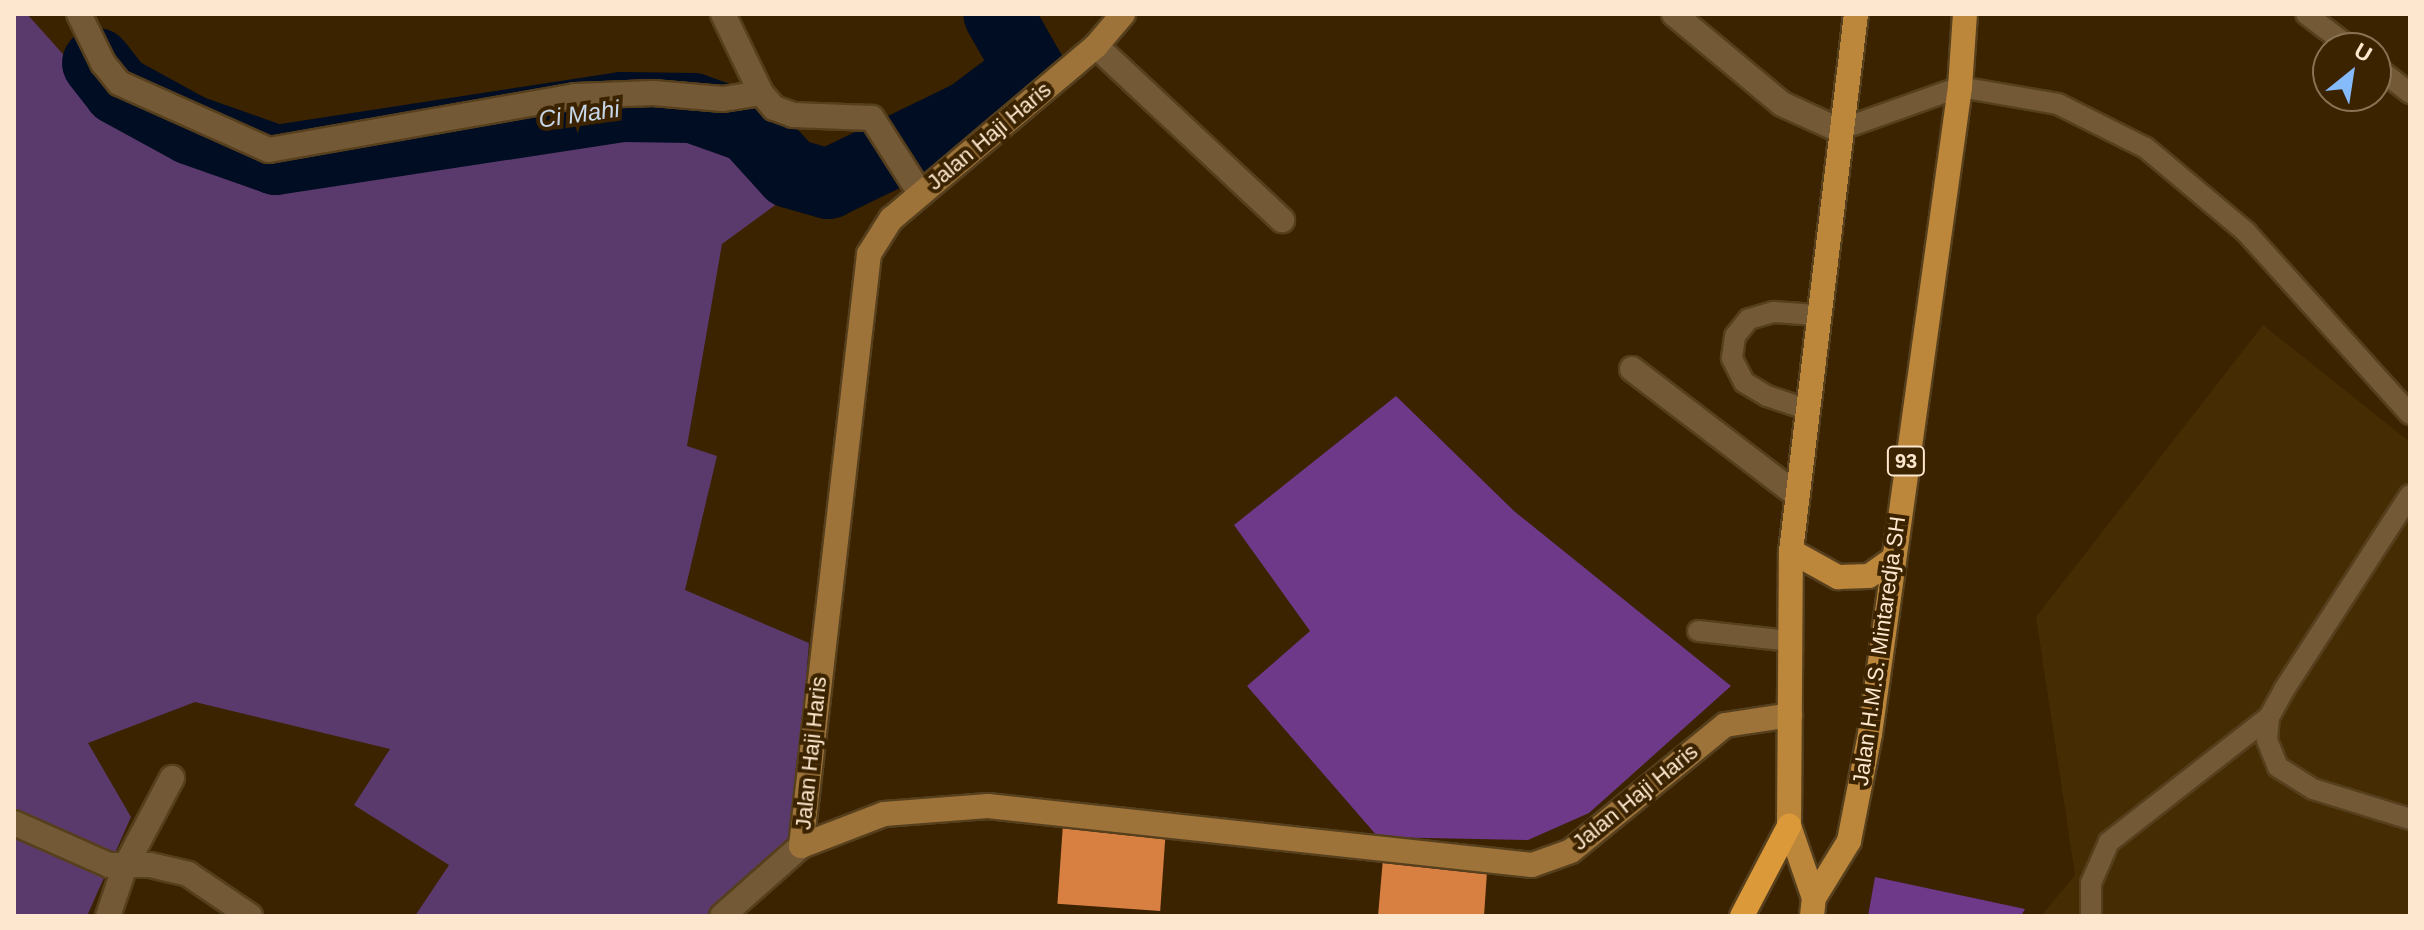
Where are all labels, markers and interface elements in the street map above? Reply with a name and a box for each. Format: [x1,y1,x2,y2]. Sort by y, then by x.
north arrow [2312,32,2392,112]
text: U [2350,38,2376,67]
street label: Jalan Haji Haris [922,76,1056,196]
water label: Ci Mahi [537,94,621,134]
road number: 93 [1886,445,1926,477]
street label: Jalan H.M.S. Mintaredja SH [1847,515,1911,787]
street label: Jalan Haji Haris [790,675,832,831]
street label: Jalan Haji Haris [1567,738,1703,856]

